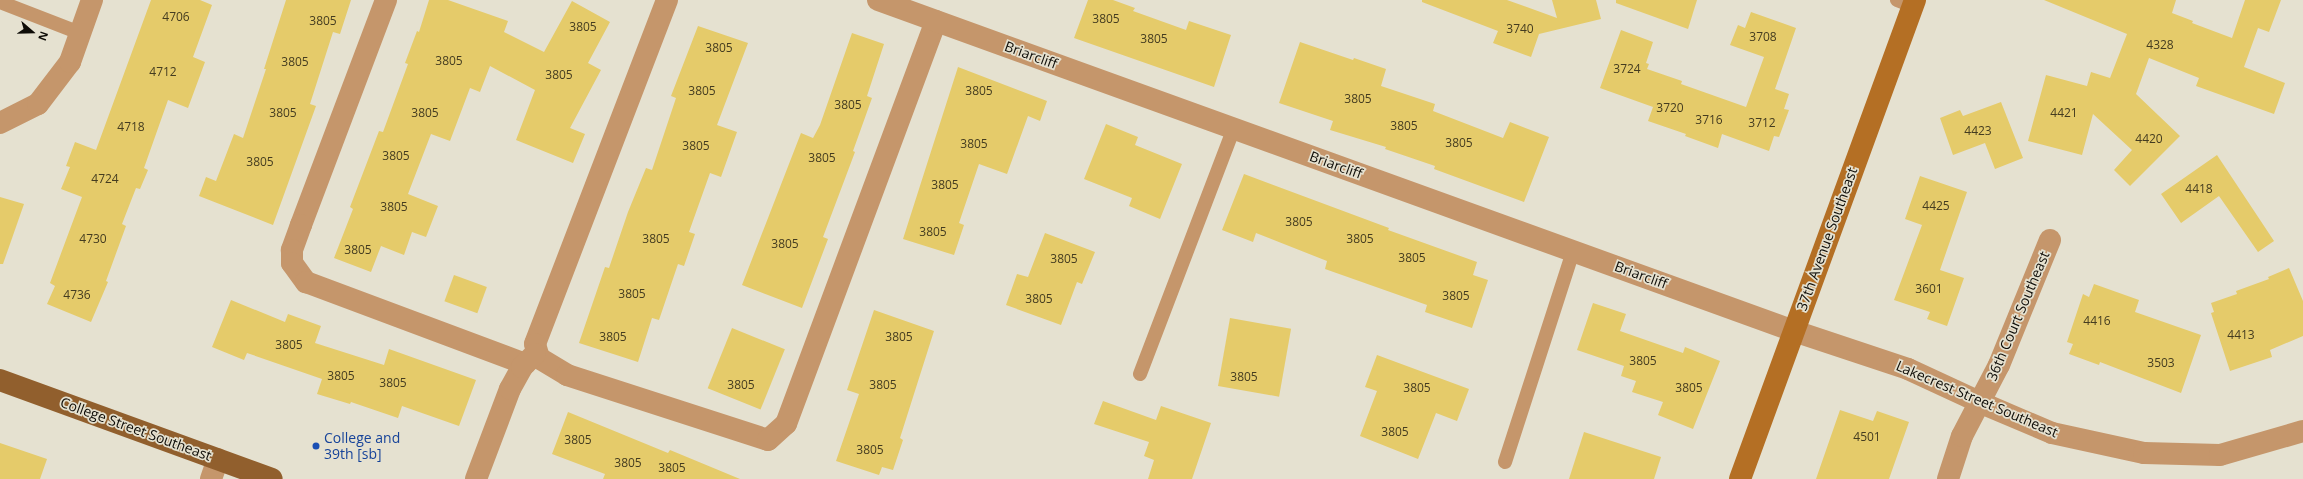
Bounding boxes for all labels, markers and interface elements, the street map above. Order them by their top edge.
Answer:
house number: 4706 [162,10,190,24]
north arrow [12,12,52,52]
house number: 3805 [1092,12,1120,26]
house number: 3805 [309,14,337,28]
house number: 3805 [569,20,597,34]
house number: 3740 [1506,22,1534,36]
text: N [35,29,52,43]
house number: 3708 [1749,30,1777,44]
house number: 3805 [1140,32,1168,46]
street label: Briarcliff [1002,38,1060,72]
house number: 4328 [2146,38,2174,52]
house number: 3805 [705,41,733,55]
house number: 3805 [435,54,463,68]
house number: 3805 [281,55,309,69]
house number: 3724 [1613,62,1641,76]
house number: 4712 [149,65,177,79]
house number: 3805 [545,68,573,82]
house number: 3805 [688,84,716,98]
house number: 3805 [965,84,993,98]
house number: 3805 [1344,92,1372,106]
house number: 3805 [834,98,862,112]
house number: 3720 [1656,101,1684,115]
house number: 3805 [269,106,297,120]
house number: 3805 [411,106,439,120]
house number: 4421 [2050,106,2078,120]
house number: 3716 [1695,113,1723,127]
house number: 3712 [1748,116,1776,130]
house number: 3805 [1390,119,1418,133]
house number: 4718 [117,120,145,134]
house number: 4423 [1964,124,1992,138]
house number: 4420 [2135,132,2163,146]
house number: 3805 [1445,136,1473,150]
house number: 3805 [960,137,988,151]
house number: 3805 [682,139,710,153]
street label: Briarcliff [1307,148,1365,182]
house number: 3805 [382,149,410,163]
house number: 3805 [808,151,836,165]
house number: 3805 [246,155,274,169]
street label: 37th Avenue Southeast [1793,165,1861,313]
house number: 4724 [91,172,119,186]
house number: 3805 [931,178,959,192]
house number: 4418 [2185,182,2213,196]
house number: 4425 [1922,199,1950,213]
house number: 3805 [380,200,408,214]
house number: 3805 [1285,215,1313,229]
house number: 3805 [919,225,947,239]
house number: 4730 [79,232,107,246]
house number: 3805 [642,232,670,246]
house number: 3805 [1346,232,1374,246]
house number: 3805 [771,237,799,251]
house number: 3805 [344,243,372,257]
street label: 36th Court Southeast [1983,249,2053,383]
house number: 3805 [1398,251,1426,265]
house number: 3805 [1050,252,1078,266]
street label: Briarcliff [1612,258,1670,292]
house number: 3601 [1915,282,1943,296]
house number: 3805 [618,287,646,301]
house number: 4736 [63,288,91,302]
house number: 3805 [1442,289,1470,303]
house number: 3805 [1025,292,1053,306]
house number: 4416 [2083,314,2111,328]
house number: 4413 [2227,328,2255,342]
house number: 3805 [599,330,627,344]
house number: 3805 [885,330,913,344]
house number: 3805 [275,338,303,352]
house number: 3805 [1629,354,1657,368]
house number: 3503 [2147,356,2175,370]
street label: Lakecrest Street Southeast [1894,357,2060,441]
house number: 3805 [327,369,355,383]
house number: 3805 [1230,370,1258,384]
house number: 3805 [379,376,407,390]
house number: 3805 [727,378,755,392]
house number: 3805 [869,378,897,392]
house number: 3805 [1403,381,1431,395]
house number: 3805 [1675,381,1703,395]
street label: College Street Southeast [58,394,214,464]
house number: 3805 [1381,425,1409,439]
place label: College and 39th [sb] [324,430,400,462]
house number: 4501 [1853,430,1881,444]
house number: 3805 [564,433,592,447]
marker: College and 39th [sb] [311,441,321,451]
house number: 3805 [856,443,884,457]
house number: 3805 [614,456,642,470]
house number: 3805 [658,461,686,475]

